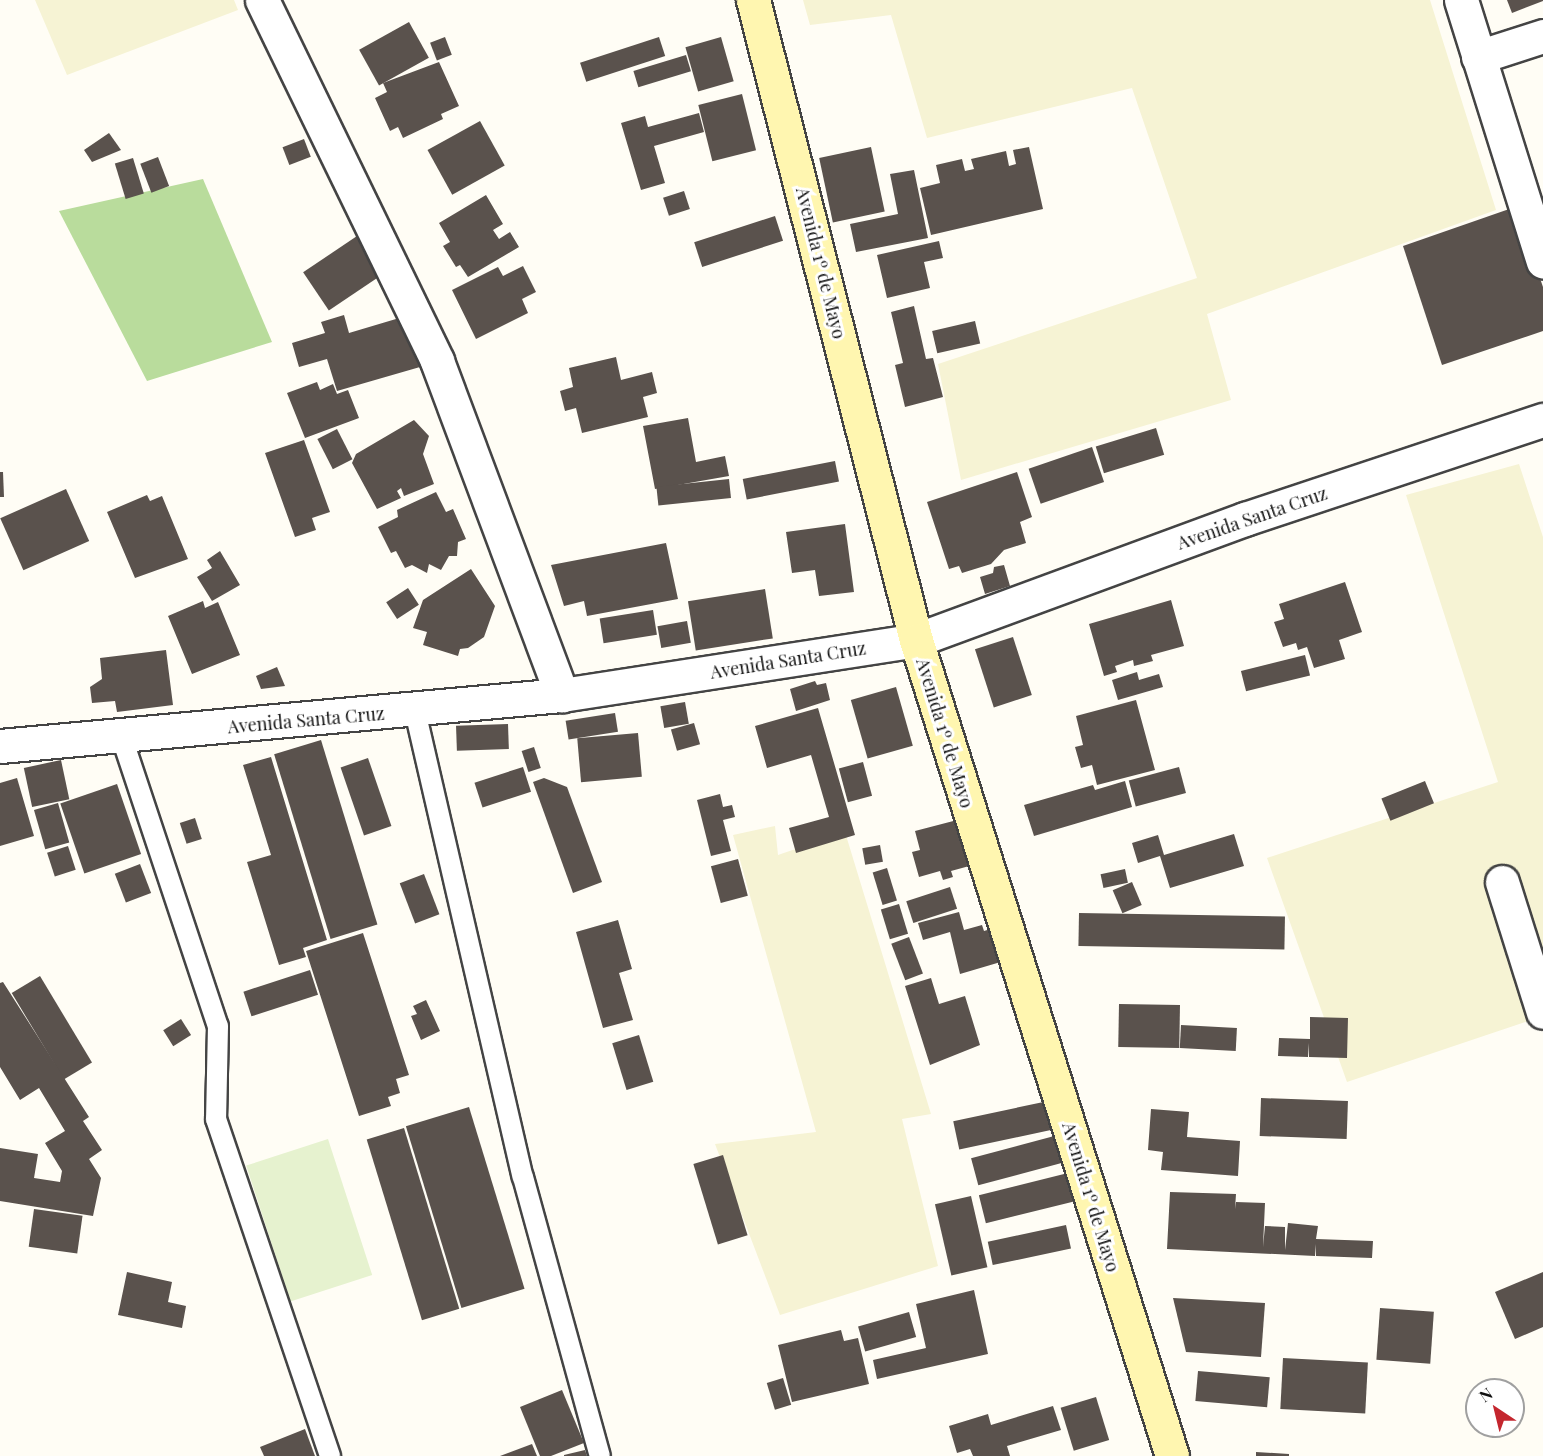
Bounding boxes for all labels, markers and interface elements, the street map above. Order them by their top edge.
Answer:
street label: Avenida 1º de Mayo [792,185,850,341]
street label: Avenida Santa Cruz [1174,482,1330,554]
street label: Avenida Santa Cruz [708,637,868,683]
street label: Avenida 1º de Mayo [912,655,978,811]
street label: Avenida Santa Cruz [227,702,385,738]
street label: Avenida 1º de Mayo [1058,1119,1124,1275]
north arrow [1465,1378,1525,1438]
text: N [1475,1383,1496,1406]

